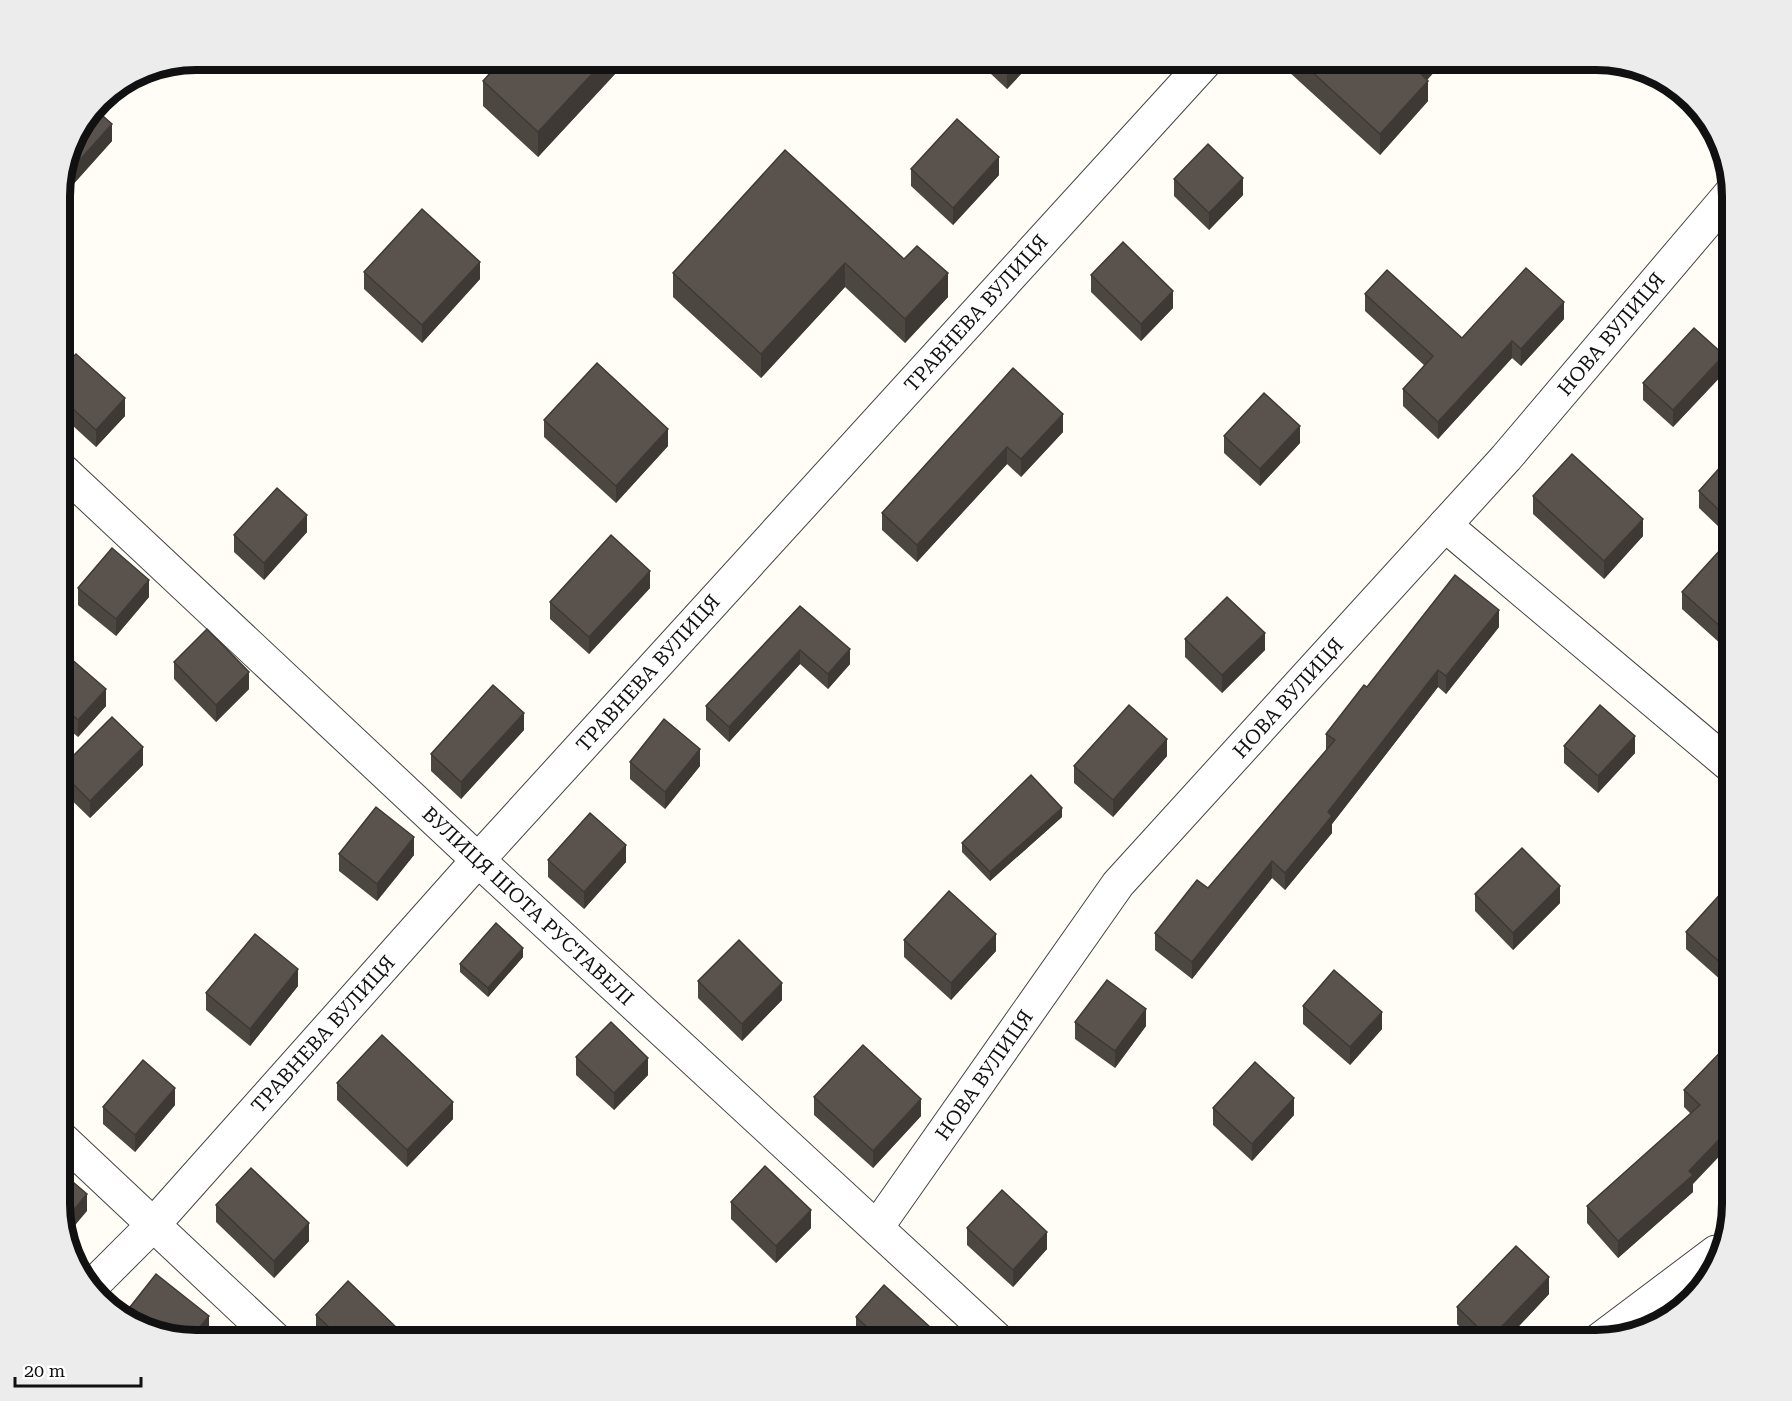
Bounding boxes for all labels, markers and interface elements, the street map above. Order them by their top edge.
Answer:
street label: ТРАВНЕВА ВУЛИЦЯ [899,230,1053,396]
street label: НОВА ВУЛИЦЯ [1553,268,1669,400]
street label: ТРАВНЕВА ВУЛИЦЯ [571,590,725,756]
street label: НОВА ВУЛИЦЯ [1228,633,1348,763]
street label: ВУЛИЦЯ ШОТА РУСТАВЕЛІ [417,802,639,1010]
street label: ТРАВНЕВА ВУЛИЦЯ [246,951,400,1117]
street label: НОВА ВУЛИЦЯ [930,1005,1038,1145]
scale bar [15,1350,141,1388]
text: 20 m [24,1360,65,1381]

